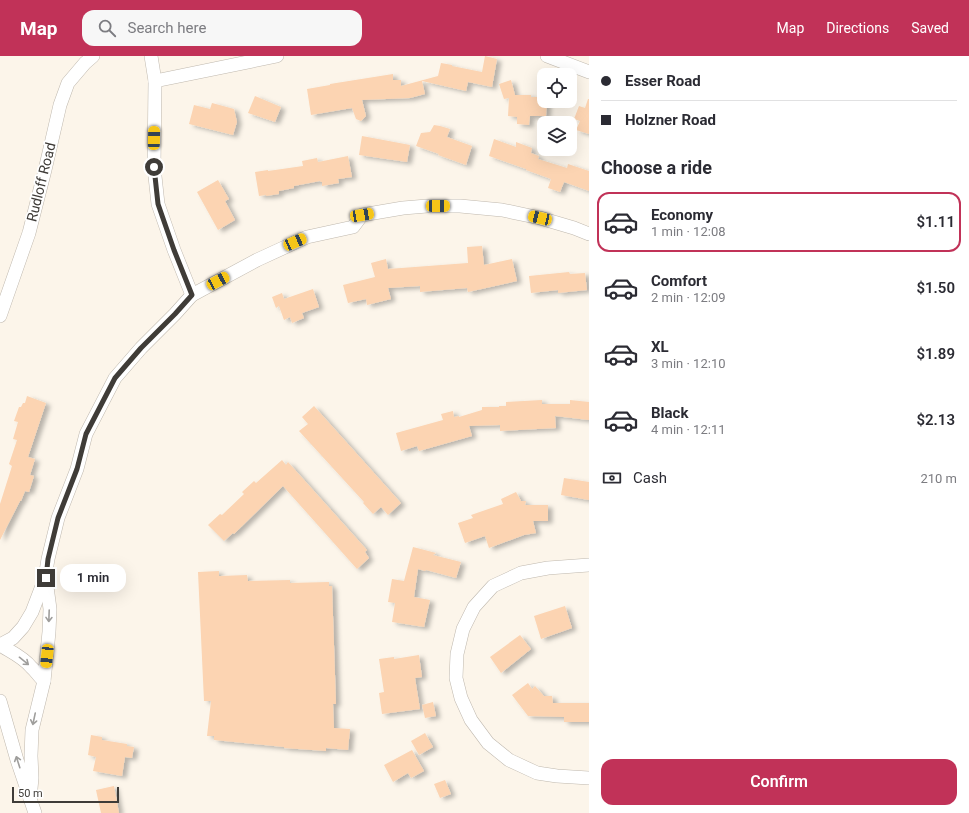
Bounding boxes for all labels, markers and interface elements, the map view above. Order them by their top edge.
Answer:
search box [82,10,362,46]
text: Map [20,17,58,40]
icon: search [96,17,118,39]
text: Search here [128,19,206,37]
text: Map [777,20,804,36]
text: Directions [826,20,889,36]
text: Saved [911,20,949,36]
map controls [537,68,577,156]
button: locate [537,68,577,108]
text: Esser Road [625,72,701,90]
text: Holzner Road [625,111,716,129]
button: layers [537,116,577,156]
car [148,126,160,150]
street label: Rudloff Road [23,141,59,223]
text: Choose a ride [601,157,712,178]
route start [145,158,163,176]
car [426,200,450,212]
icon: car [603,204,639,240]
text: Economy [651,206,713,224]
car [349,207,375,223]
car [527,209,553,227]
text: $1.11 [916,213,955,231]
text: 1 min · 12:08 [651,224,726,239]
car [282,232,308,252]
car [205,270,231,292]
icon: car [603,270,639,306]
text: Comfort [651,272,707,290]
text: $1.50 [916,279,955,297]
text: 2 min · 12:09 [651,290,726,305]
icon: car [603,336,639,372]
text: XL [651,338,669,356]
text: $1.89 [916,345,955,363]
text: 3 min · 12:10 [651,356,726,371]
icon: car [603,402,639,438]
text: Black [651,404,688,422]
text: $2.13 [916,411,955,429]
text: 4 min · 12:11 [651,422,726,437]
icon: cash [601,467,623,489]
text: Cash [633,469,667,487]
text: 210 m [920,471,957,486]
callout: 1 min [60,564,126,592]
route end [37,569,55,587]
text: 1 min [77,570,109,585]
one-way arrow [46,609,53,622]
car [40,643,54,669]
one-way arrow [19,656,30,665]
one-way arrow [30,712,38,725]
one-way arrow [14,756,21,769]
button: Confirm [601,759,957,805]
scale bar [12,785,119,804]
text: 50 m [18,787,43,800]

